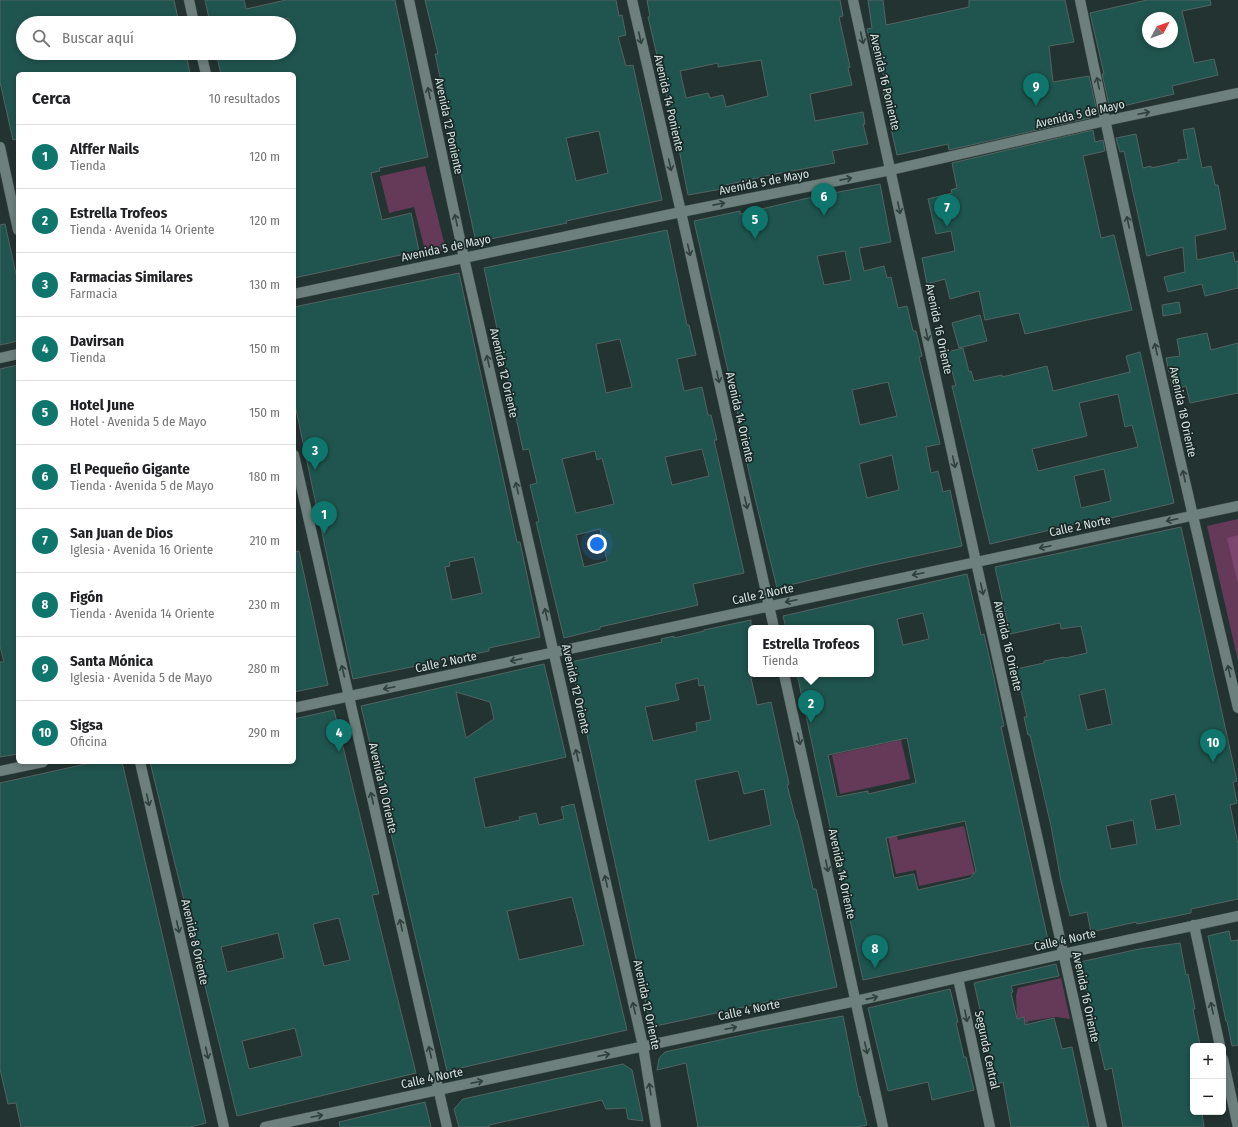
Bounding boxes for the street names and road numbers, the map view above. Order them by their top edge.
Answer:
street label: Avenida 16 Poniente [867,32,903,132]
street label: Avenida 14 Poniente [651,53,687,153]
street label: Avenida 12 Poniente [432,76,466,176]
street label: Avenida 5 de Mayo [1034,97,1126,131]
street label: Avenida 5 de Mayo [718,166,810,198]
street label: Avenida 5 de Mayo [400,232,492,264]
street label: Avenida 16 Oriente [923,282,955,376]
street label: Avenida 12 Oriente [487,327,521,419]
street label: Avenida 18 Oriente [1167,365,1199,459]
street label: Avenida 14 Oriente [723,371,757,463]
street label: Calle 2 Norte [1048,513,1112,539]
street label: Calle 2 Norte [731,581,795,607]
street label: Avenida 16 Oriente [991,600,1025,693]
street label: Avenida 12 Oriente [559,643,593,735]
street label: Calle 2 Norte [414,649,478,675]
street label: Avenida 10 Oriente [366,741,400,835]
street label: Avenida 14 Oriente [826,828,858,921]
street label: Avenida 8 Oriente [178,898,212,986]
street label: Calle 4 Norte [1033,926,1097,954]
street label: Avenida 16 Oriente [1070,950,1102,1044]
street label: Avenida 12 Oriente [631,959,663,1051]
street label: Calle 4 Norte [717,997,781,1023]
street label: Segunda Central [972,1009,1002,1091]
street label: Calle 4 Norte [400,1065,464,1091]

